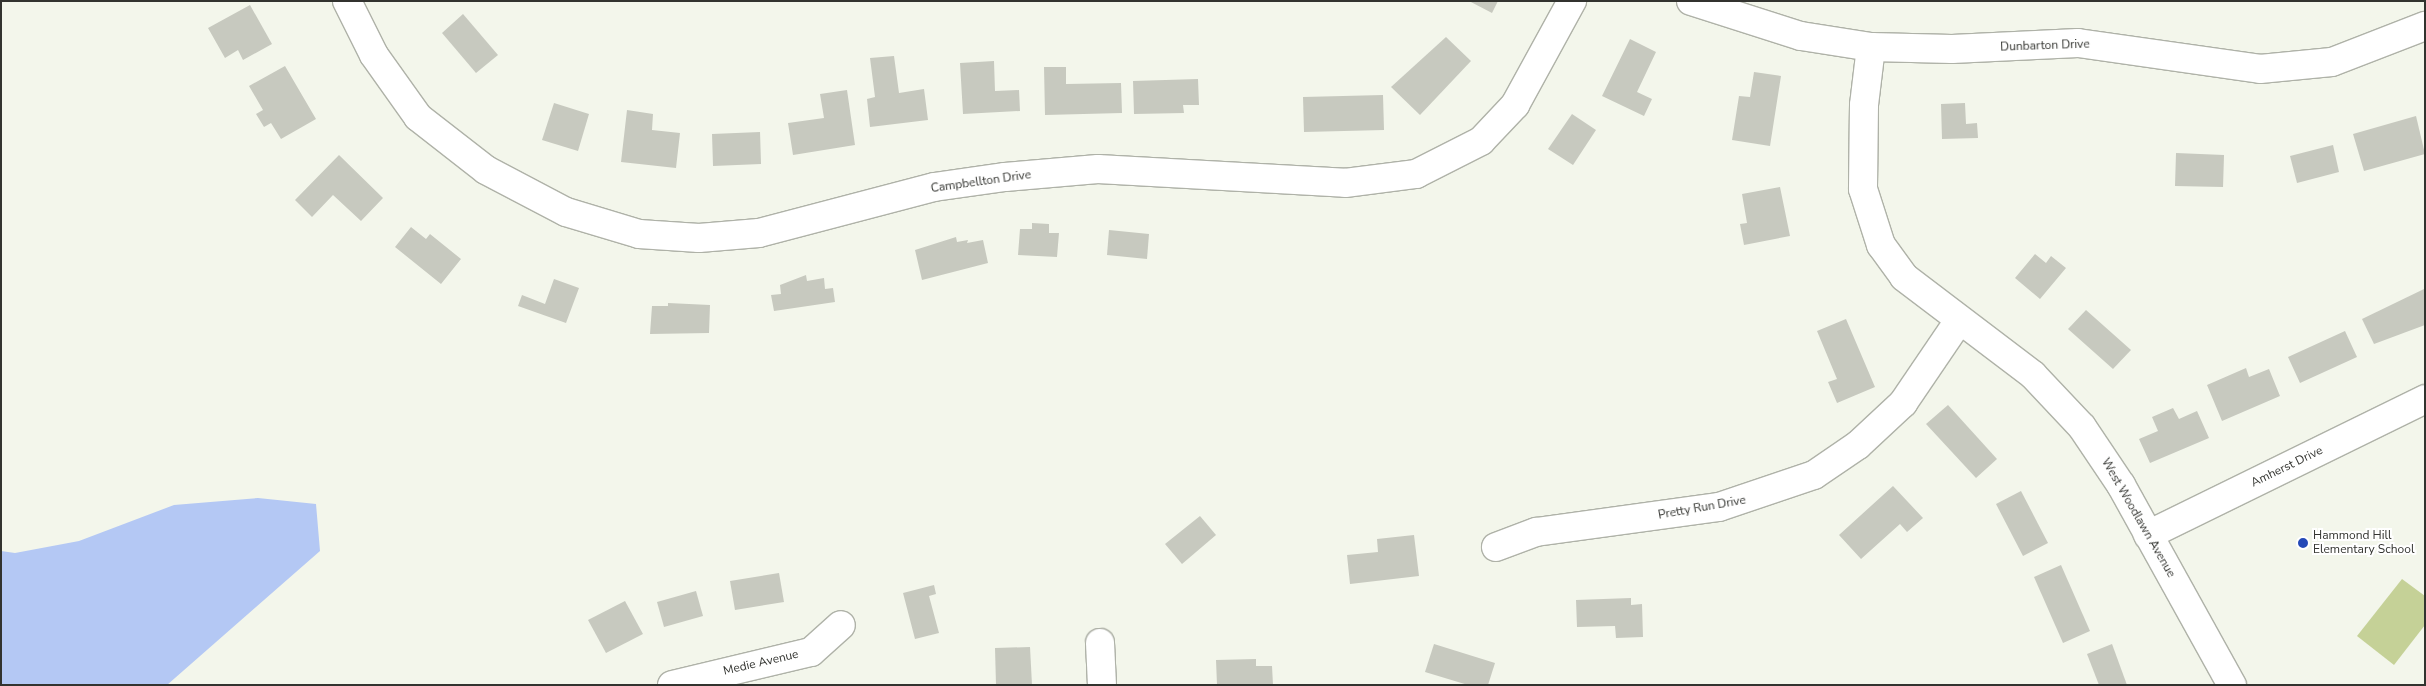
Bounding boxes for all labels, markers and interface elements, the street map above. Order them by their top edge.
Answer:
street label: Dunbarton Drive [2000,37,2090,55]
street label: Campbellton Drive [930,168,1032,196]
street label: Amherst Drive [2249,443,2325,491]
street label: West Woodlawn Avenue [2098,456,2178,580]
street label: Pretty Run Drive [1657,493,1747,523]
place label: Hammond Hill Elementary School [2313,529,2414,557]
marker: Hammond Hill Elementary School [2297,537,2309,549]
street label: Medie Avenue [722,647,800,679]

